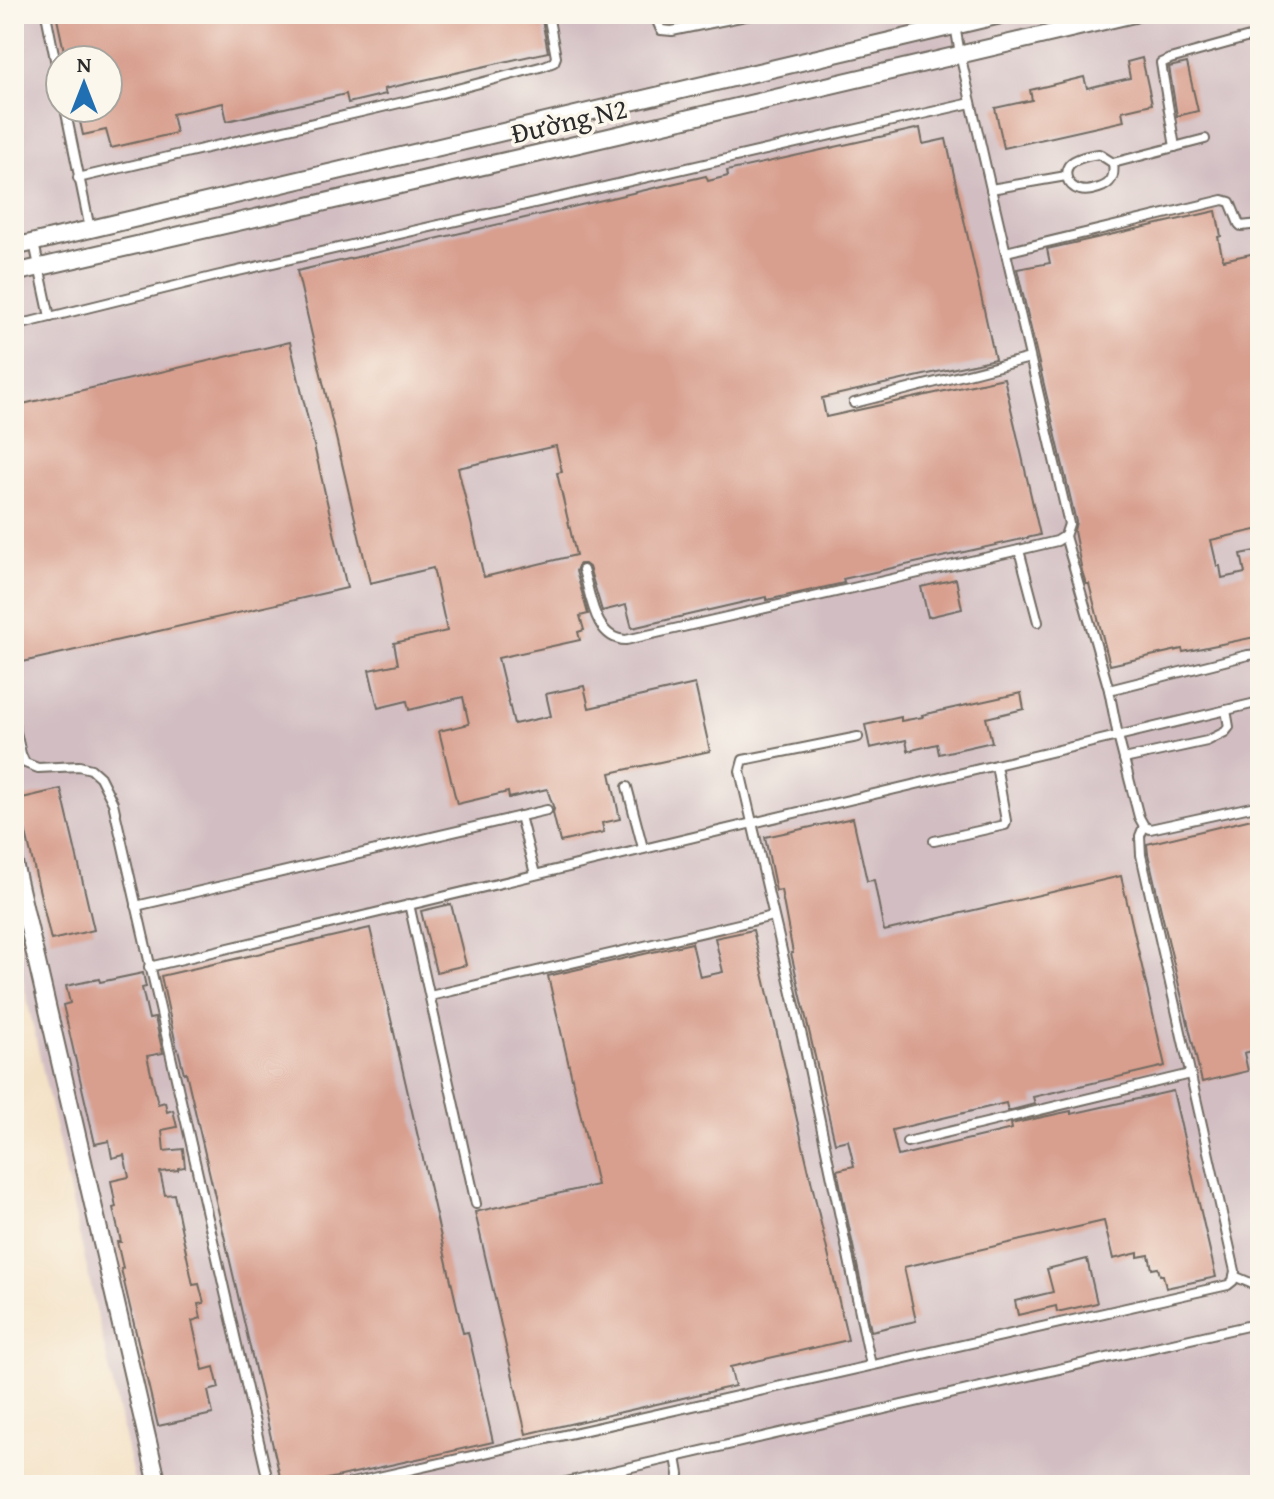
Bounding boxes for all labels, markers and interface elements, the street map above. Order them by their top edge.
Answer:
north arrow [44,44,124,124]
text: N [77,48,92,80]
street label: Đường N2 [507,87,631,153]

